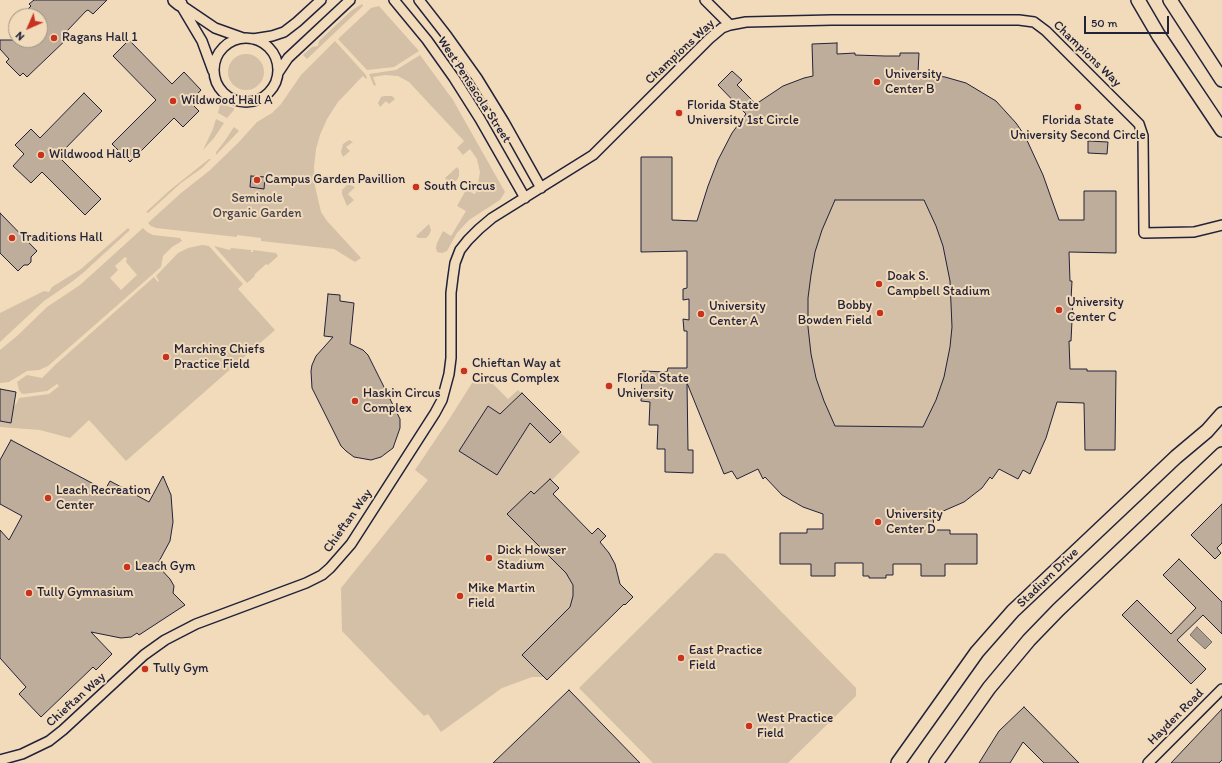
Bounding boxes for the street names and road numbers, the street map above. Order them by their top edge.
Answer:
street label: Champions Way [642,16,718,88]
street label: Champions Way [1050,18,1124,90]
street label: West Pensacola Street [434,34,514,146]
street label: Chieftan Way [320,486,376,556]
street label: Stadium Drive [1014,545,1082,611]
street label: Chieftan Way [43,669,109,731]
street label: Hayden Road [1145,686,1207,748]

